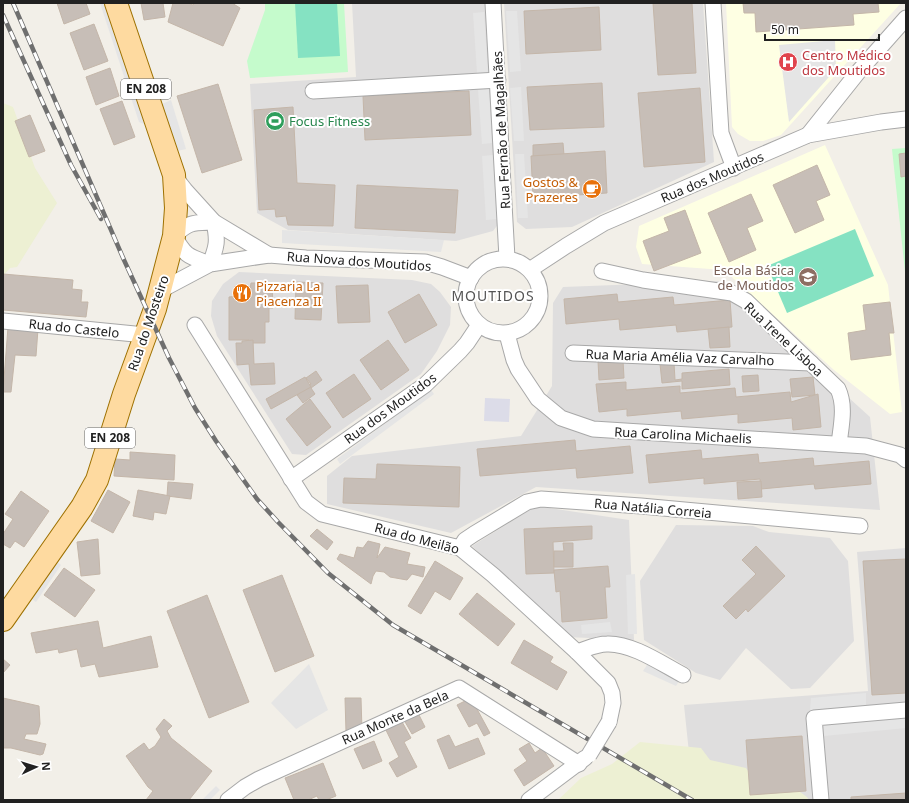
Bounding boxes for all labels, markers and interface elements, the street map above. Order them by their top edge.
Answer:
scale bar [765,16,879,42]
text: 50 m [771,21,799,38]
place label: Centro Médico dos Moutidos [802,46,891,79]
street label: Rua Fernão de Magalhães [488,51,514,209]
hospital icon: Centro Médico dos Moutidos [777,51,799,73]
road number: EN 208 [121,79,171,99]
sports icon: Focus Fitness [264,110,286,132]
place label: Focus Fitness [289,112,370,130]
street label: Rua dos Moutidos [658,147,766,207]
place label: Gostos & Prazeres [523,173,578,206]
cafe icon: Gostos & Prazeres [581,178,603,200]
street label: Rua Nova dos Moutidos [286,247,432,275]
place label: Escola Básica de Moutidos [714,261,794,294]
school or university icon: Escola Básica de Moutidos [797,266,819,288]
street label: Rua do Mosteiro [123,273,173,373]
place label: Pizzaria La Piacenza II [256,277,322,310]
restaurant icon: Pizzaria La Piacenza II [231,282,253,304]
district label: MOUTIDOS [451,286,535,305]
street label: Rua Irene Lisboa [741,298,827,380]
street label: Rua do Castelo [28,314,120,342]
street label: Rua Maria Amélia Vaz Carvalho [585,345,775,369]
street label: Rua dos Moutidos [340,368,440,448]
street label: Rua Carolina Michaelis [614,422,752,448]
road number: EN 208 [85,428,135,448]
street label: Rua Natália Correia [594,494,712,522]
street label: Rua do Meilão [373,518,461,558]
street label: Rua Monte da Bela [339,685,451,749]
north arrow [16,747,56,787]
text: N [39,761,54,771]

